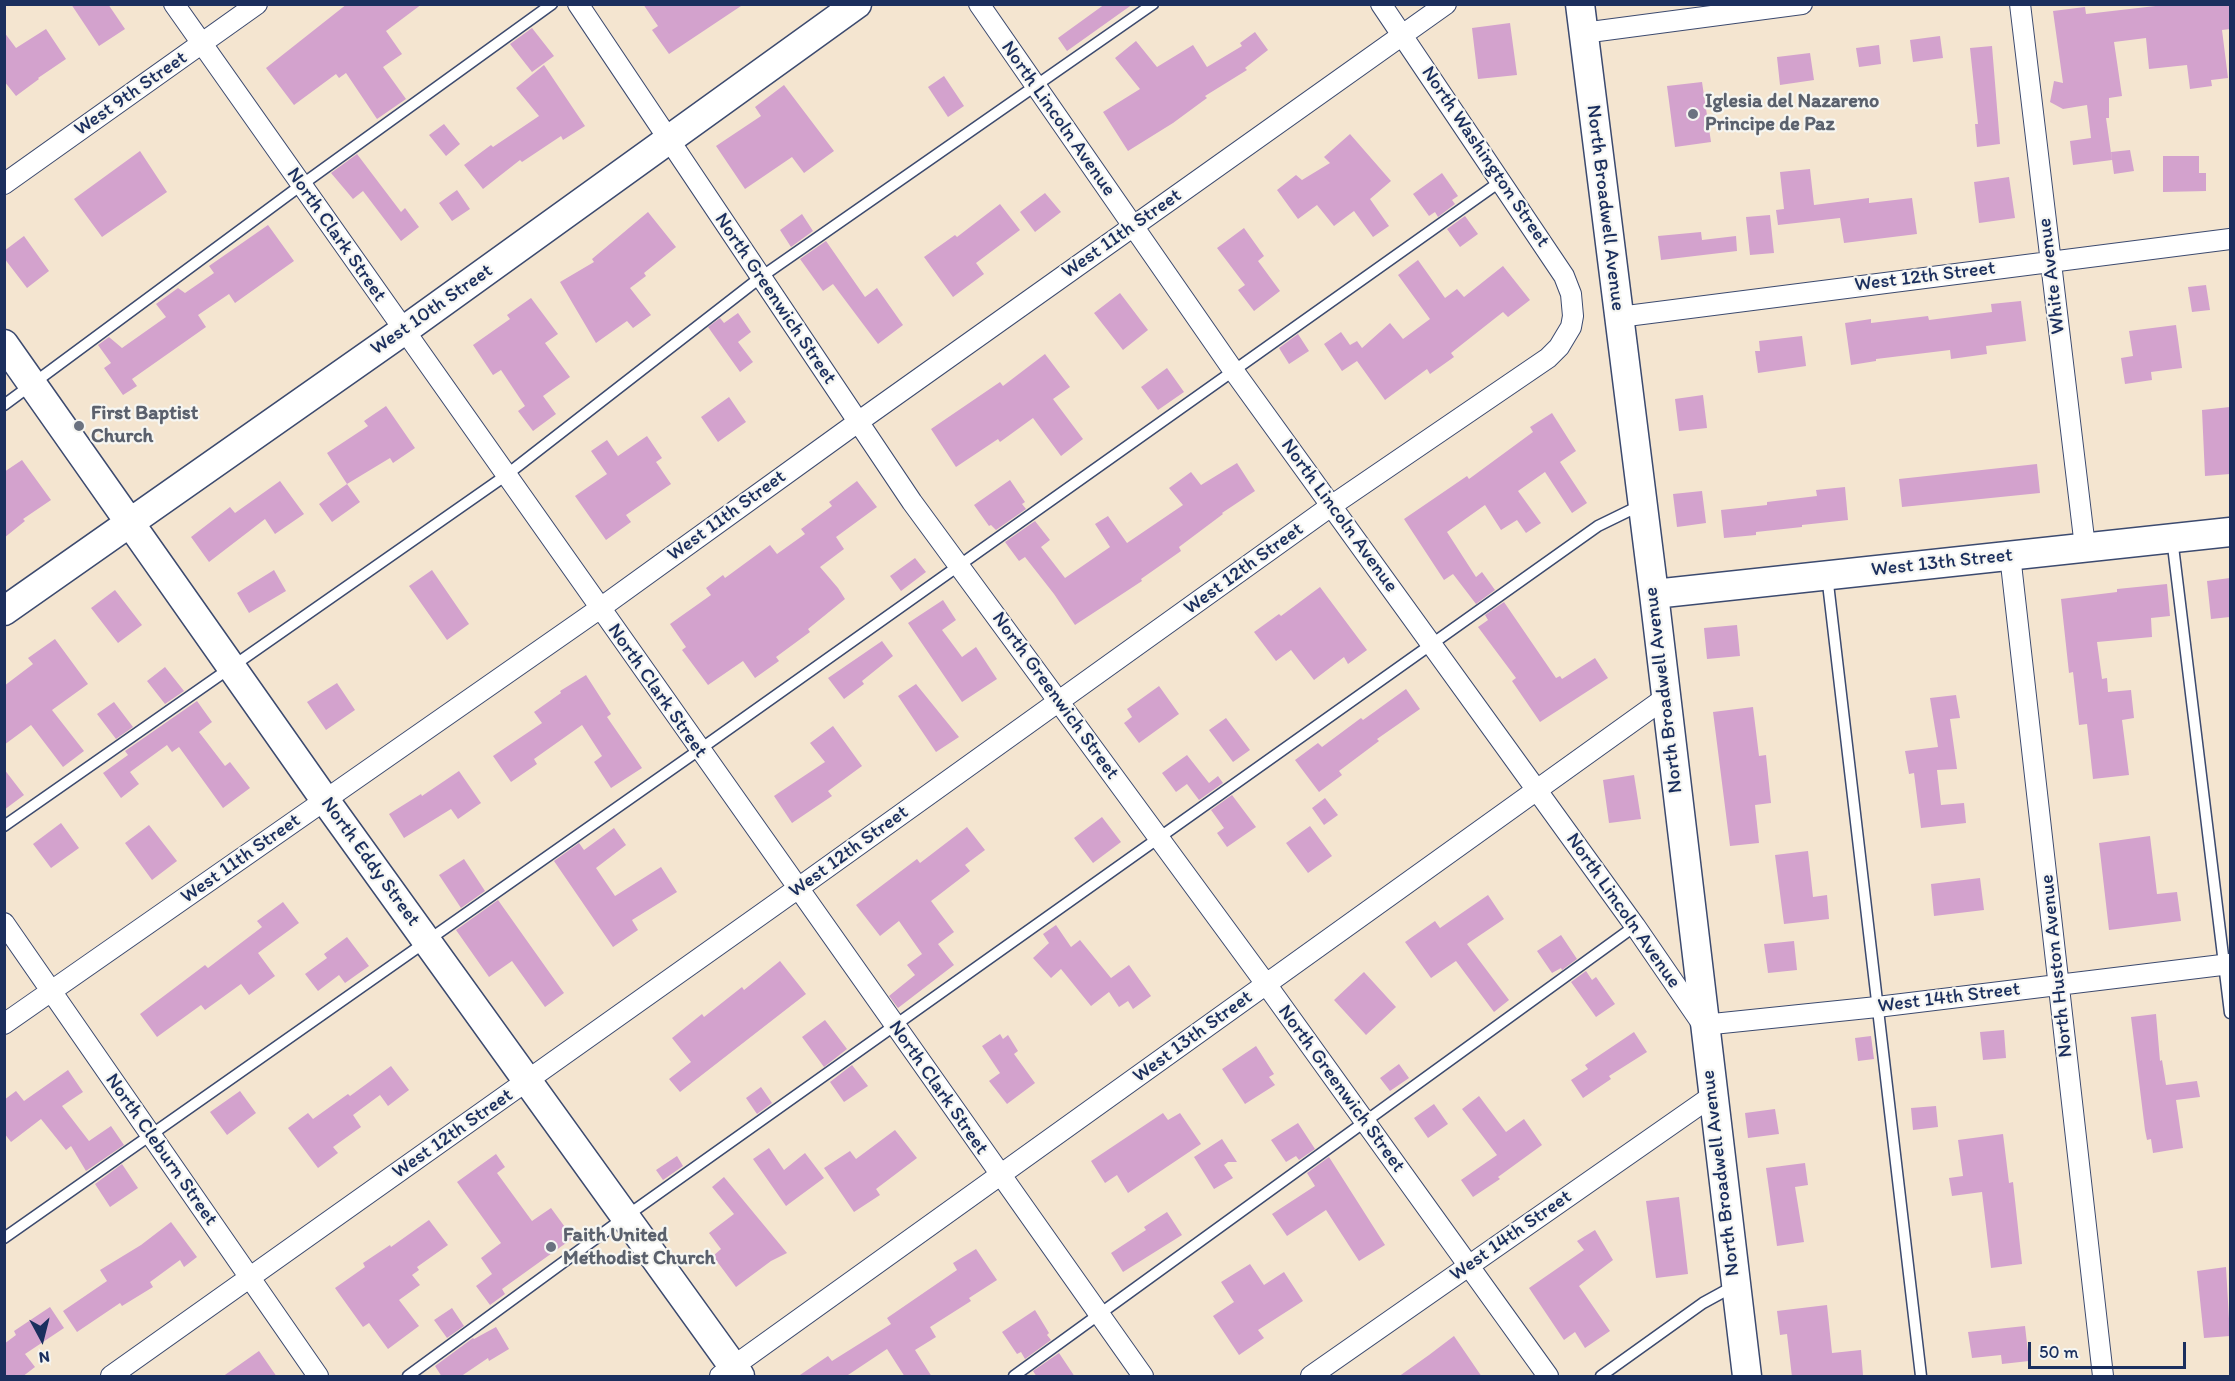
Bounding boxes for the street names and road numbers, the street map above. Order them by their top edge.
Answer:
street label: North Lincoln Avenue [995,37,1121,201]
street label: West 9th Street [70,46,192,142]
street label: North Washington Street [1415,62,1555,252]
street label: North Broadwell Avenue [1580,104,1630,312]
street label: North Clark Street [281,163,391,307]
street label: West 11th Street [1058,184,1186,284]
street label: North Greenwich Street [709,209,841,389]
street label: White Avenue [2033,216,2071,336]
street label: West 12th Street [1853,256,1997,298]
street label: West 10th Street [366,259,498,361]
street label: North Lincoln Avenue [1275,434,1403,598]
street label: West 11th Street [663,465,791,567]
street label: West 12th Street [1180,518,1308,620]
street label: West 13th Street [1870,544,2014,582]
street label: North Broadwell Avenue [1639,586,1689,794]
street label: North Greenwich Street [986,607,1124,785]
street label: North Clark Street [602,619,712,763]
street label: North Eddy Street [315,793,425,931]
street label: West 12th Street [785,801,913,903]
street label: West 11th Street [177,809,305,909]
street label: North Lincoln Avenue [1560,829,1686,993]
street label: North Huston Avenue [2035,873,2079,1059]
street label: West 14th Street [1876,977,2022,1019]
street label: West 13th Street [1128,986,1258,1088]
street label: North Greenwich Street [1272,1000,1410,1178]
street label: North Clark Street [883,1016,993,1160]
street label: North Cleburn Street [99,1069,223,1231]
street label: North Broadwell Avenue [1696,1069,1746,1277]
street label: West 12th Street [388,1084,518,1184]
street label: West 14th Street [1445,1185,1577,1287]

